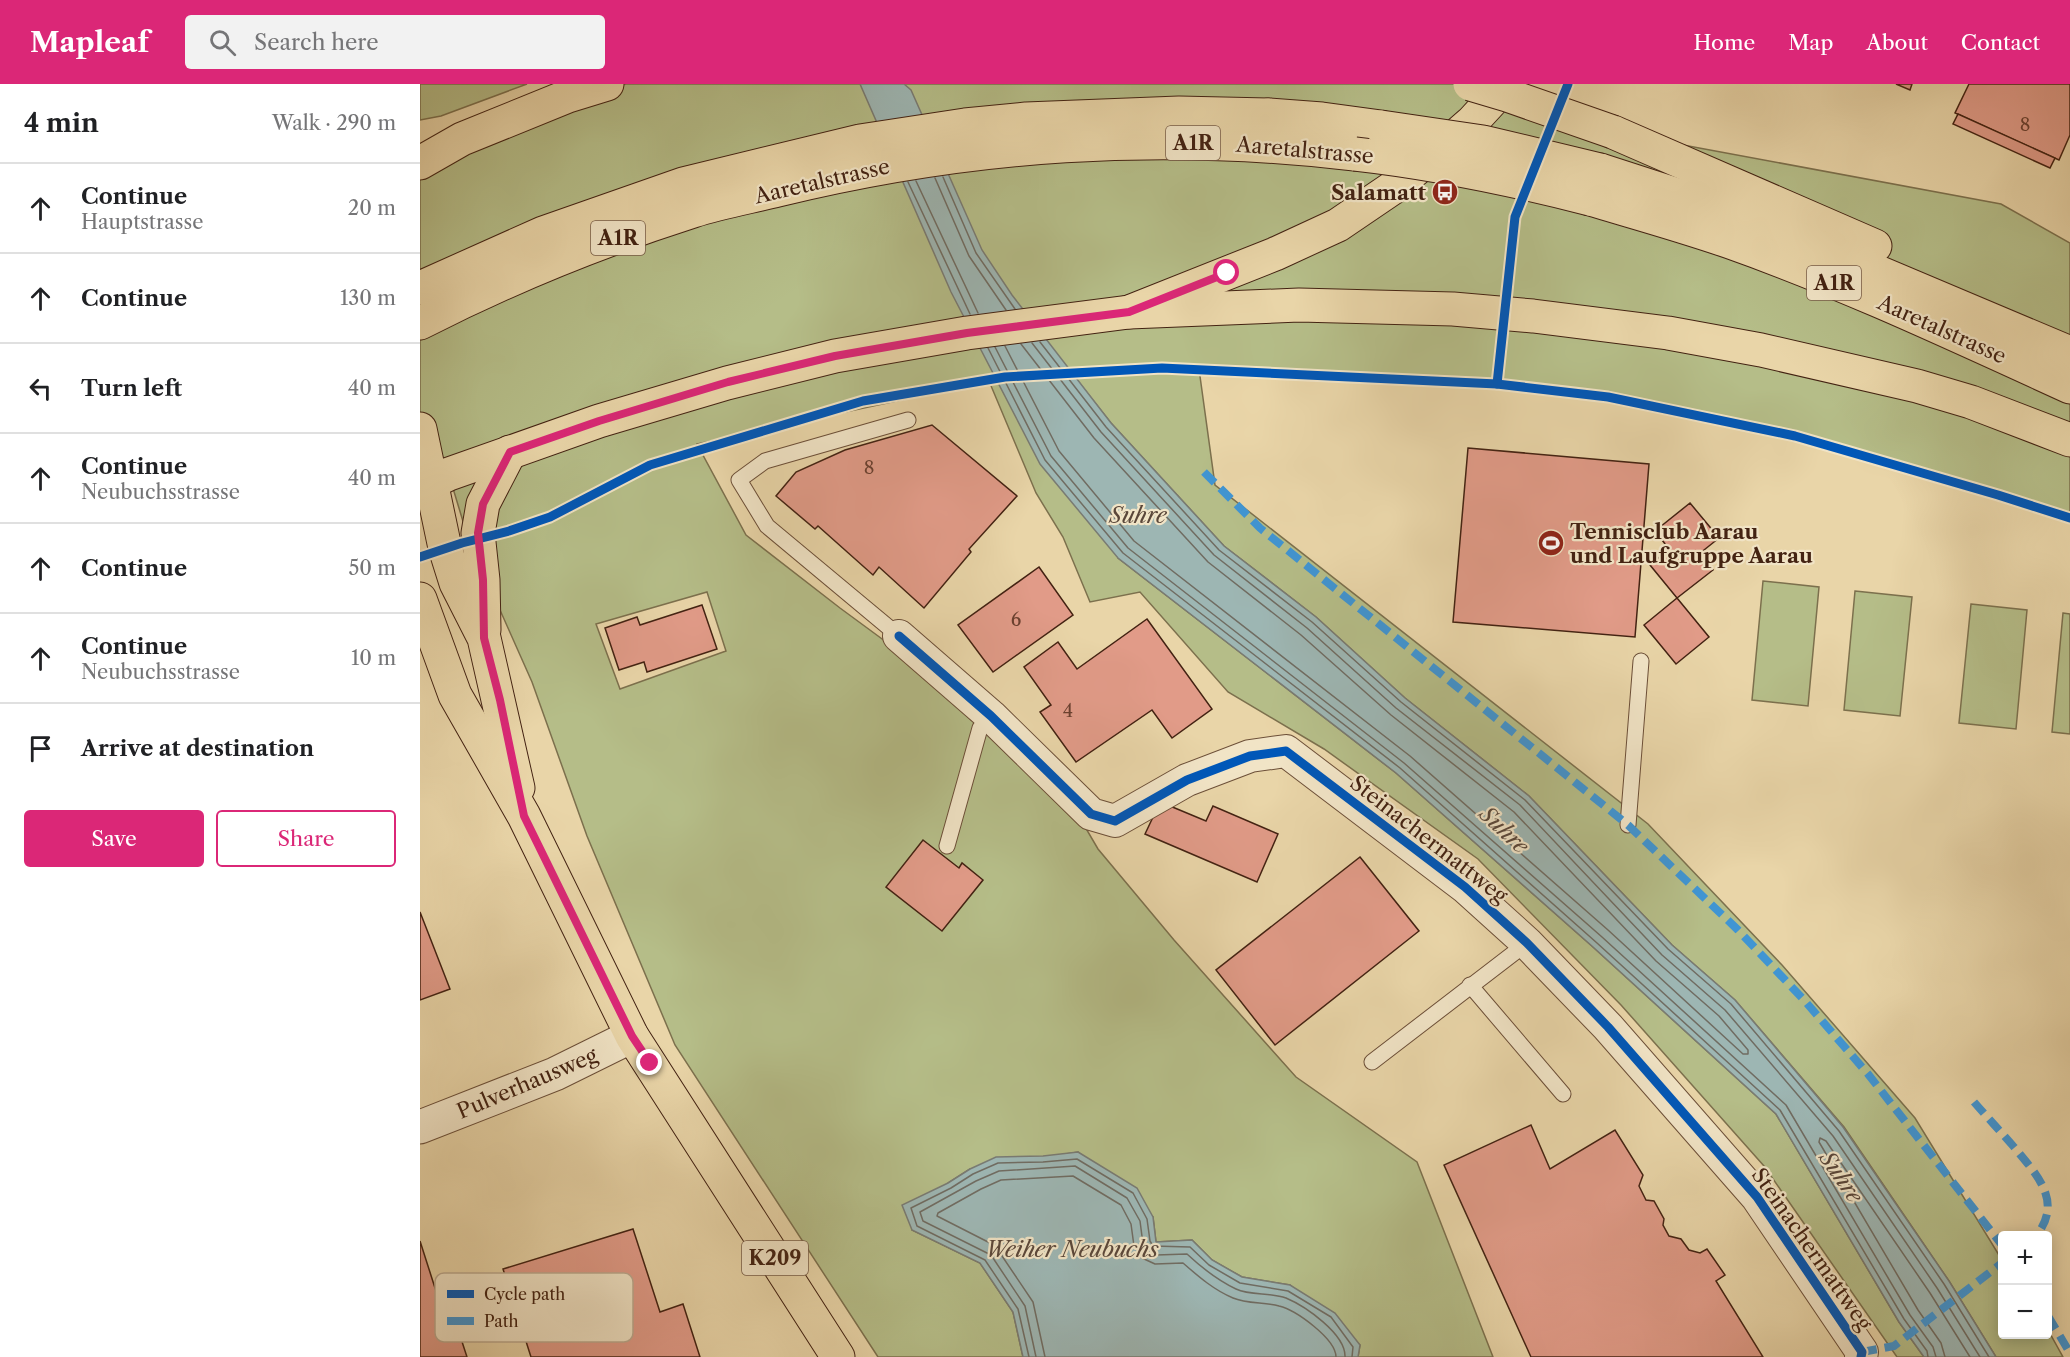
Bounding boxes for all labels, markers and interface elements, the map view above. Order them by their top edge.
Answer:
search box [185,15,605,69]
text: Mapleaf [30,25,149,59]
icon: search [206,26,239,59]
text: Search here [254,29,379,56]
text: Home [1694,30,1755,55]
text: Map [1788,30,1833,55]
text: About [1866,30,1928,55]
text: Contact [1961,30,2040,55]
text: 4 min [24,107,99,139]
text: Walk · 290 m [272,111,396,135]
house number: 8 [2020,114,2030,136]
road number: A1R [1166,126,1220,160]
street label: Aaretalstrasse [1234,131,1375,168]
street label: Aaretalstrasse [751,153,892,209]
bus stop icon: Salamatt [1430,177,1460,207]
place label: Salamatt [1331,180,1427,205]
text: Continue [81,183,187,210]
icon: ahead [24,192,57,225]
text: 20 m [348,196,396,220]
text: Hauptstrasse [81,210,203,234]
road number: A1R [591,221,645,255]
route start [1213,259,1239,285]
road number: A1R [1807,266,1861,300]
icon: ahead [24,282,57,315]
text: Continue [81,285,187,312]
text: 130 m [340,286,396,310]
street label: Aaretalstrasse [1873,289,2010,368]
icon: left [24,372,57,405]
text: Turn left [81,375,182,402]
text: 40 m [348,376,396,400]
text: Continue [81,453,187,480]
house number: 8 [864,457,874,479]
icon: ahead [24,462,57,495]
text: 40 m [348,466,396,490]
text: Neubuchsstrasse [81,480,240,504]
water label: Suhre [1108,502,1168,529]
place label: Tennisclub Aarau und Laufgruppe Aarau [1570,519,1813,568]
sports icon: Tennisclub Aarau und Laufgruppe Aarau [1536,528,1566,558]
icon: ahead [24,552,57,585]
text: Continue [81,555,187,582]
text: 50 m [349,556,396,580]
house number: 6 [1011,609,1021,631]
text: Continue [81,633,187,660]
icon: ahead [24,642,57,675]
text: 10 m [351,646,396,670]
text: Neubuchsstrasse [81,660,240,684]
house number: 4 [1063,700,1073,722]
icon: arrive [24,732,57,765]
text: Arrive at destination [81,735,314,762]
street label: Steinachermattweg [1346,770,1513,909]
water label: Suhre [1472,799,1535,860]
button: Save [24,810,204,867]
button: Share [216,810,396,867]
street label: Pulverhausweg [453,1042,602,1124]
route end [636,1049,662,1075]
water label: Suhre [1812,1144,1869,1209]
street label: Steinachermattweg [1747,1163,1878,1336]
map controls [1998,1231,2052,1339]
button: + [1998,1231,2052,1285]
water label: Weiher Neubuchs [985,1236,1159,1263]
road number: K209 [742,1241,808,1275]
legend [435,1273,633,1342]
text: Cycle path [484,1284,565,1304]
button: − [1998,1285,2052,1339]
text: Path [484,1311,518,1331]

